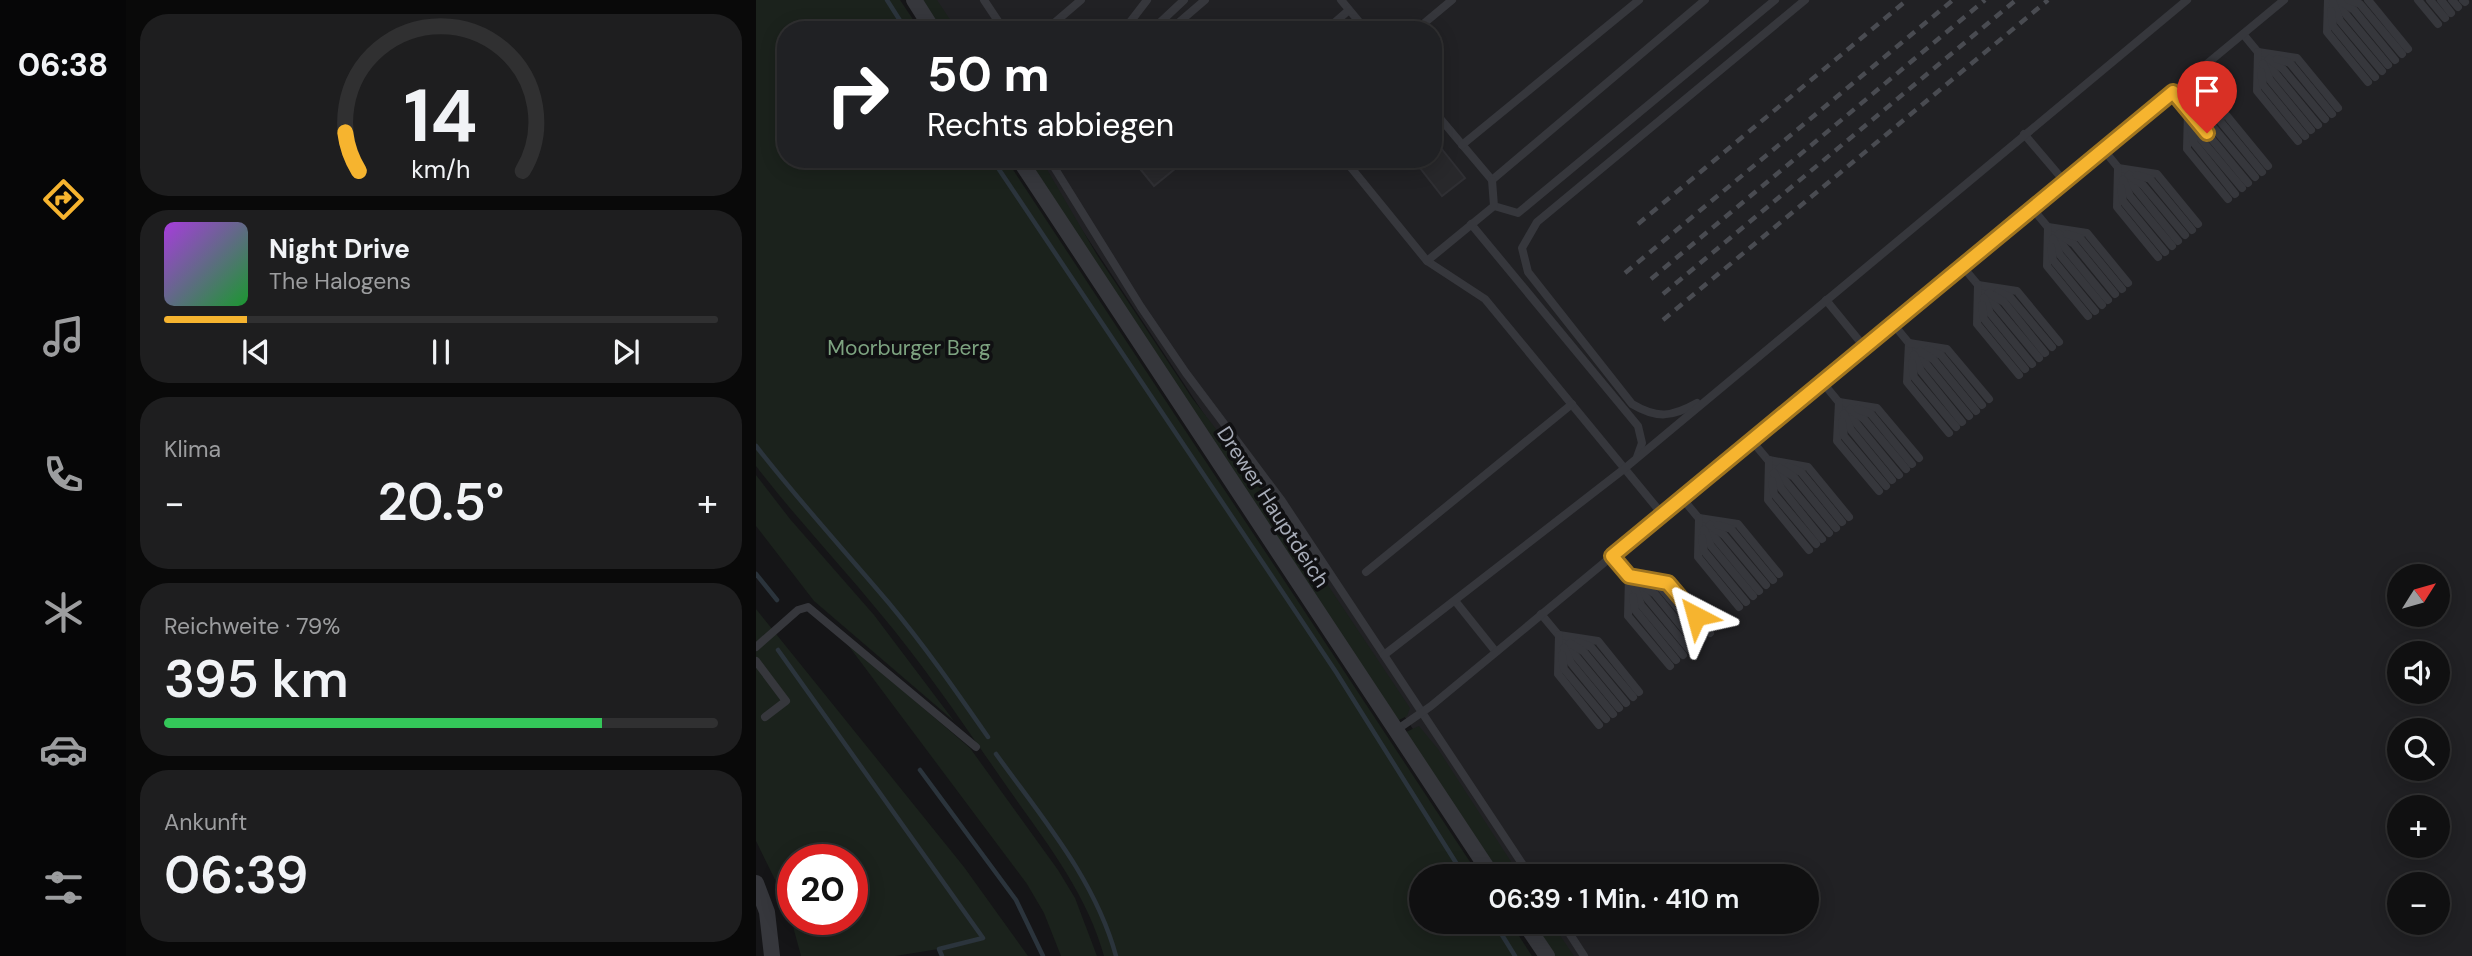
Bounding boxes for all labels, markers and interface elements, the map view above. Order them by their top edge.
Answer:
text: 50 m [927,42,1050,106]
text: 06:38 [18,44,108,86]
icon: right [812,49,903,140]
pin [2177,61,2237,133]
text: 14 [404,69,478,164]
icon: arrive [2188,72,2226,110]
text: Rechts abbiegen [927,104,1174,146]
text: km/h [411,153,471,186]
icon: directions [39,175,88,224]
text: Night Drive [269,232,410,266]
text: The Halogens [269,266,411,296]
icon: music [39,312,88,361]
icon: previous [237,333,275,371]
icon: pause [422,333,460,371]
icon: next [607,333,645,371]
park label: Moorburger Berg [827,334,991,362]
street label: Drewer Hauptdeich [1210,421,1336,593]
text: Klima [164,434,221,464]
icon: phone [39,450,88,499]
text: 20.5° [378,468,504,536]
text: − [164,478,185,528]
text: + [697,478,718,528]
north arrow [2387,564,2450,626]
map controls [2387,564,2450,935]
position arrow [1659,579,1733,653]
icon: climate [39,588,88,637]
text: Reichweite · 79% [164,611,340,641]
button: sound [2387,641,2450,704]
text: 395 km [164,645,349,713]
button: search [2387,718,2450,781]
icon: car [39,725,88,774]
button: + [2387,795,2450,858]
text: Ankunft [164,807,247,837]
text: 06:39 [164,841,308,909]
speed limit sign: 20 [777,844,868,935]
icon: filters [39,863,88,912]
button: − [2387,872,2450,935]
text: 06:39 · 1 Min. · 410 m [1489,882,1739,916]

